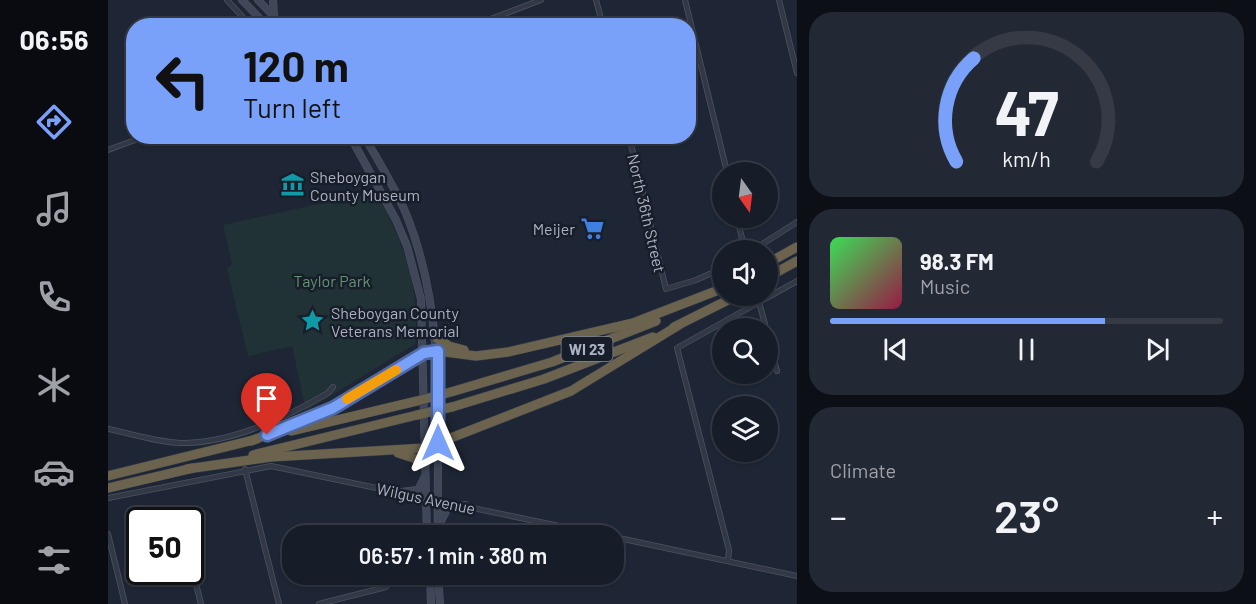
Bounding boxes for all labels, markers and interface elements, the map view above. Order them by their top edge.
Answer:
text: 06:56 [20,23,88,55]
text: 120 m [243,40,349,90]
icon: left [144,42,222,120]
text: 47 [994,74,1059,148]
text: Turn left [243,91,341,123]
icon: directions [33,101,75,143]
text: km/h [1002,146,1051,171]
street label: North 36th Street [624,152,670,274]
north arrow [712,162,778,228]
map controls [712,162,778,462]
place label: Sheboygan County Museum [310,167,420,204]
museum icon: Sheboygan County Museum [279,172,305,198]
icon: music [33,188,75,230]
supermarket icon: Meijer [580,215,606,241]
place label: Meijer [533,219,575,238]
button: sound [712,240,778,306]
text: 98.3 FM [920,248,994,274]
park label: Taylor Park [293,271,371,290]
text: Music [920,274,970,298]
icon: phone [33,276,75,318]
place label: Sheboygan County Veterans Memorial [331,303,459,340]
place icon: Sheboygan County Veterans Memorial [300,308,326,334]
button: search [712,318,778,384]
icon: previous [879,333,912,366]
icon: pause [1010,333,1043,366]
icon: next [1141,333,1174,366]
road number: WI 23 [562,337,612,361]
icon: climate [33,364,75,406]
pin [241,373,292,435]
icon: arrive [250,382,283,415]
button: layers [712,396,778,462]
position arrow [406,411,470,475]
icon: car [33,451,75,493]
text: Climate [830,458,896,482]
street label: Wilgus Avenue [375,478,477,518]
text: 23° [994,488,1059,542]
text: − [830,496,847,536]
text: + [1207,496,1223,536]
speed limit sign: 50 [126,507,204,585]
icon: filters [33,539,75,581]
text: 06:57 · 1 min · 380 m [359,542,547,568]

